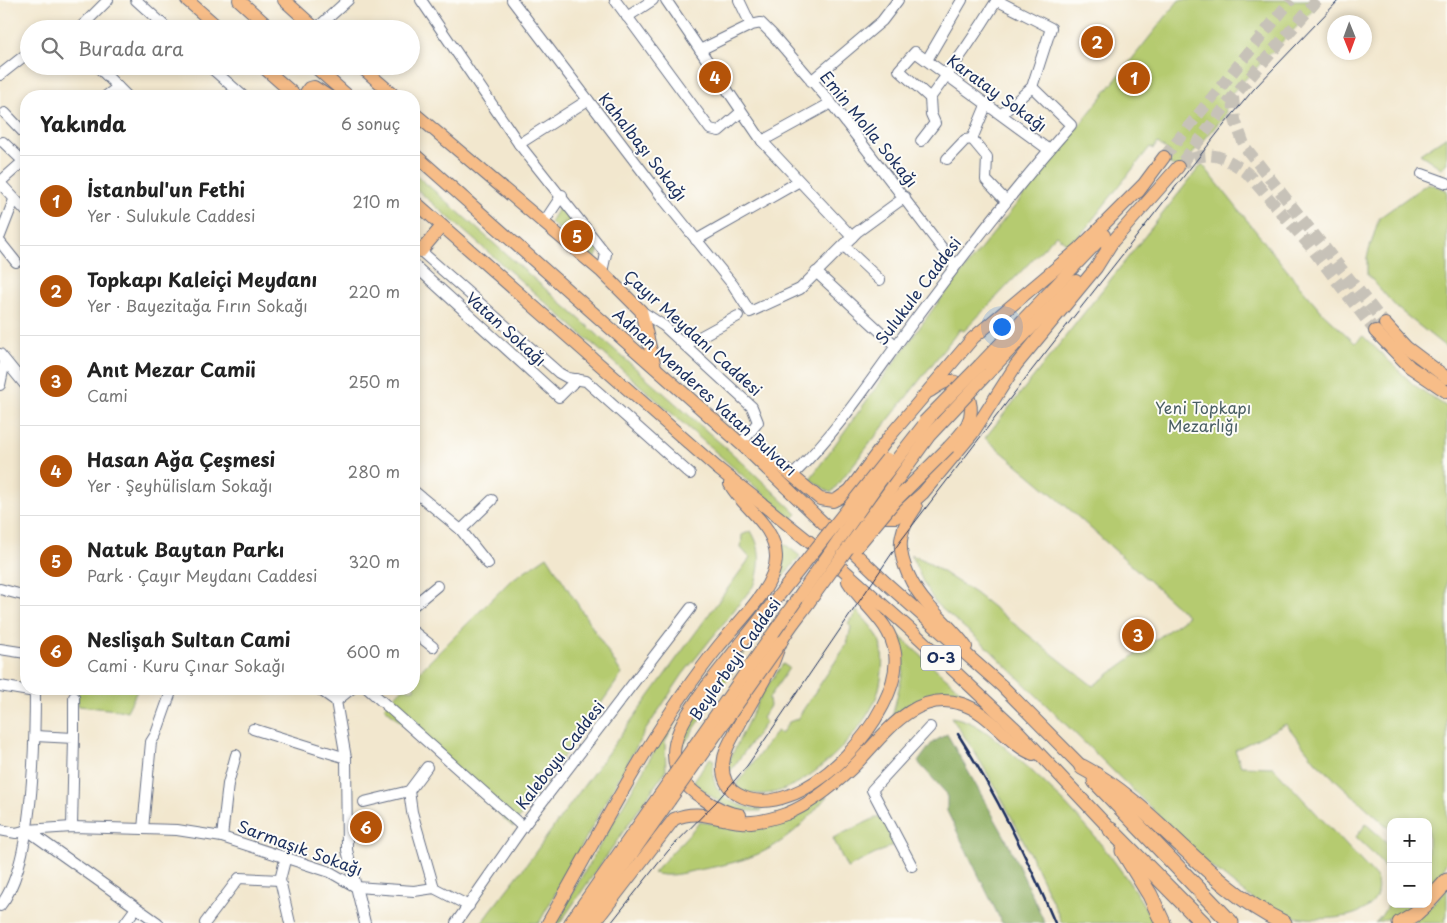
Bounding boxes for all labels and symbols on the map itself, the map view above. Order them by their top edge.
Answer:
north arrow [1327,15,1372,60]
pin: 2 [1081,23,1113,61]
street label: Karatay Sokağı [943,48,1053,137]
pin: 4 [699,58,731,96]
pin: 1 [1118,59,1150,97]
street label: Emin Molla Sokağı [815,65,924,192]
street label: Kahalbaşı Sokağı [594,87,694,206]
pin: 5 [561,217,593,255]
street label: Sulukule Caddesi [869,231,966,349]
street label: Çayır Meydanı Caddesi [619,264,768,401]
street label: Vatan Sokağı [461,286,552,371]
street label: Adnan Menderes Vatan Bulvarı [608,302,803,481]
your location [989,314,1015,340]
park label: Yeni Topkapı Mezarlığı [1155,395,1251,437]
street label: Beylerbeyi Caddesi [683,592,786,725]
pin: 3 [1122,616,1154,654]
road number: O-3 [921,646,961,670]
street label: Kaleboyu Caddesi [509,695,610,814]
pin: 6 [350,808,382,846]
street label: Sarmaşık Sokağı [234,813,367,881]

